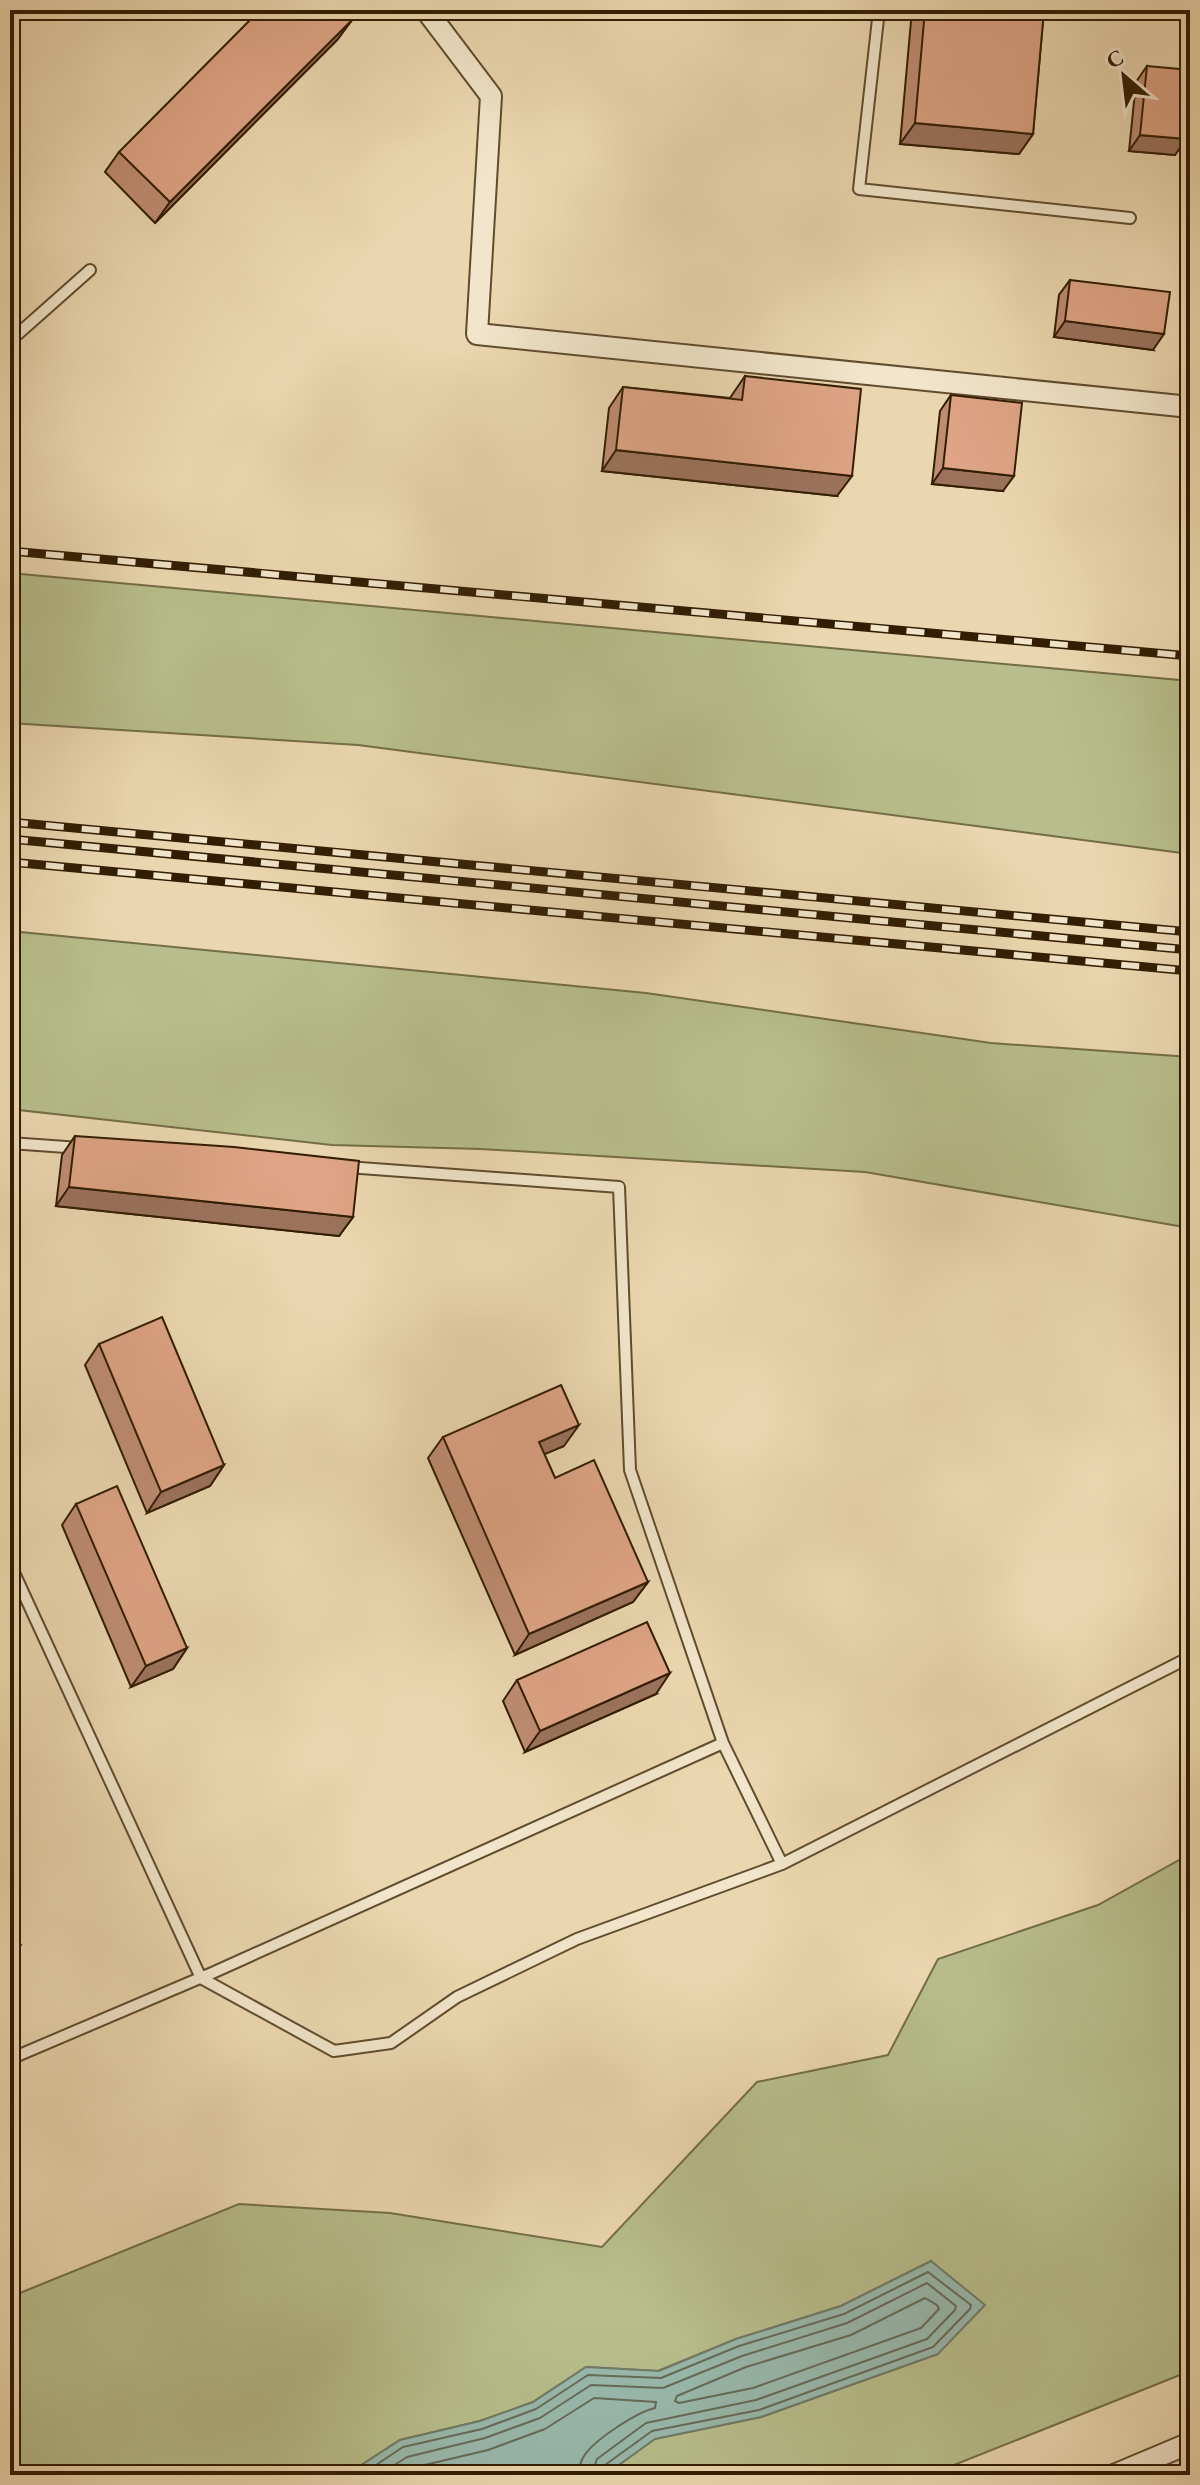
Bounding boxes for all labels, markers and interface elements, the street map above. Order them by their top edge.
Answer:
north arrow [1084,36,1164,116]
text: С [1101,42,1129,75]

